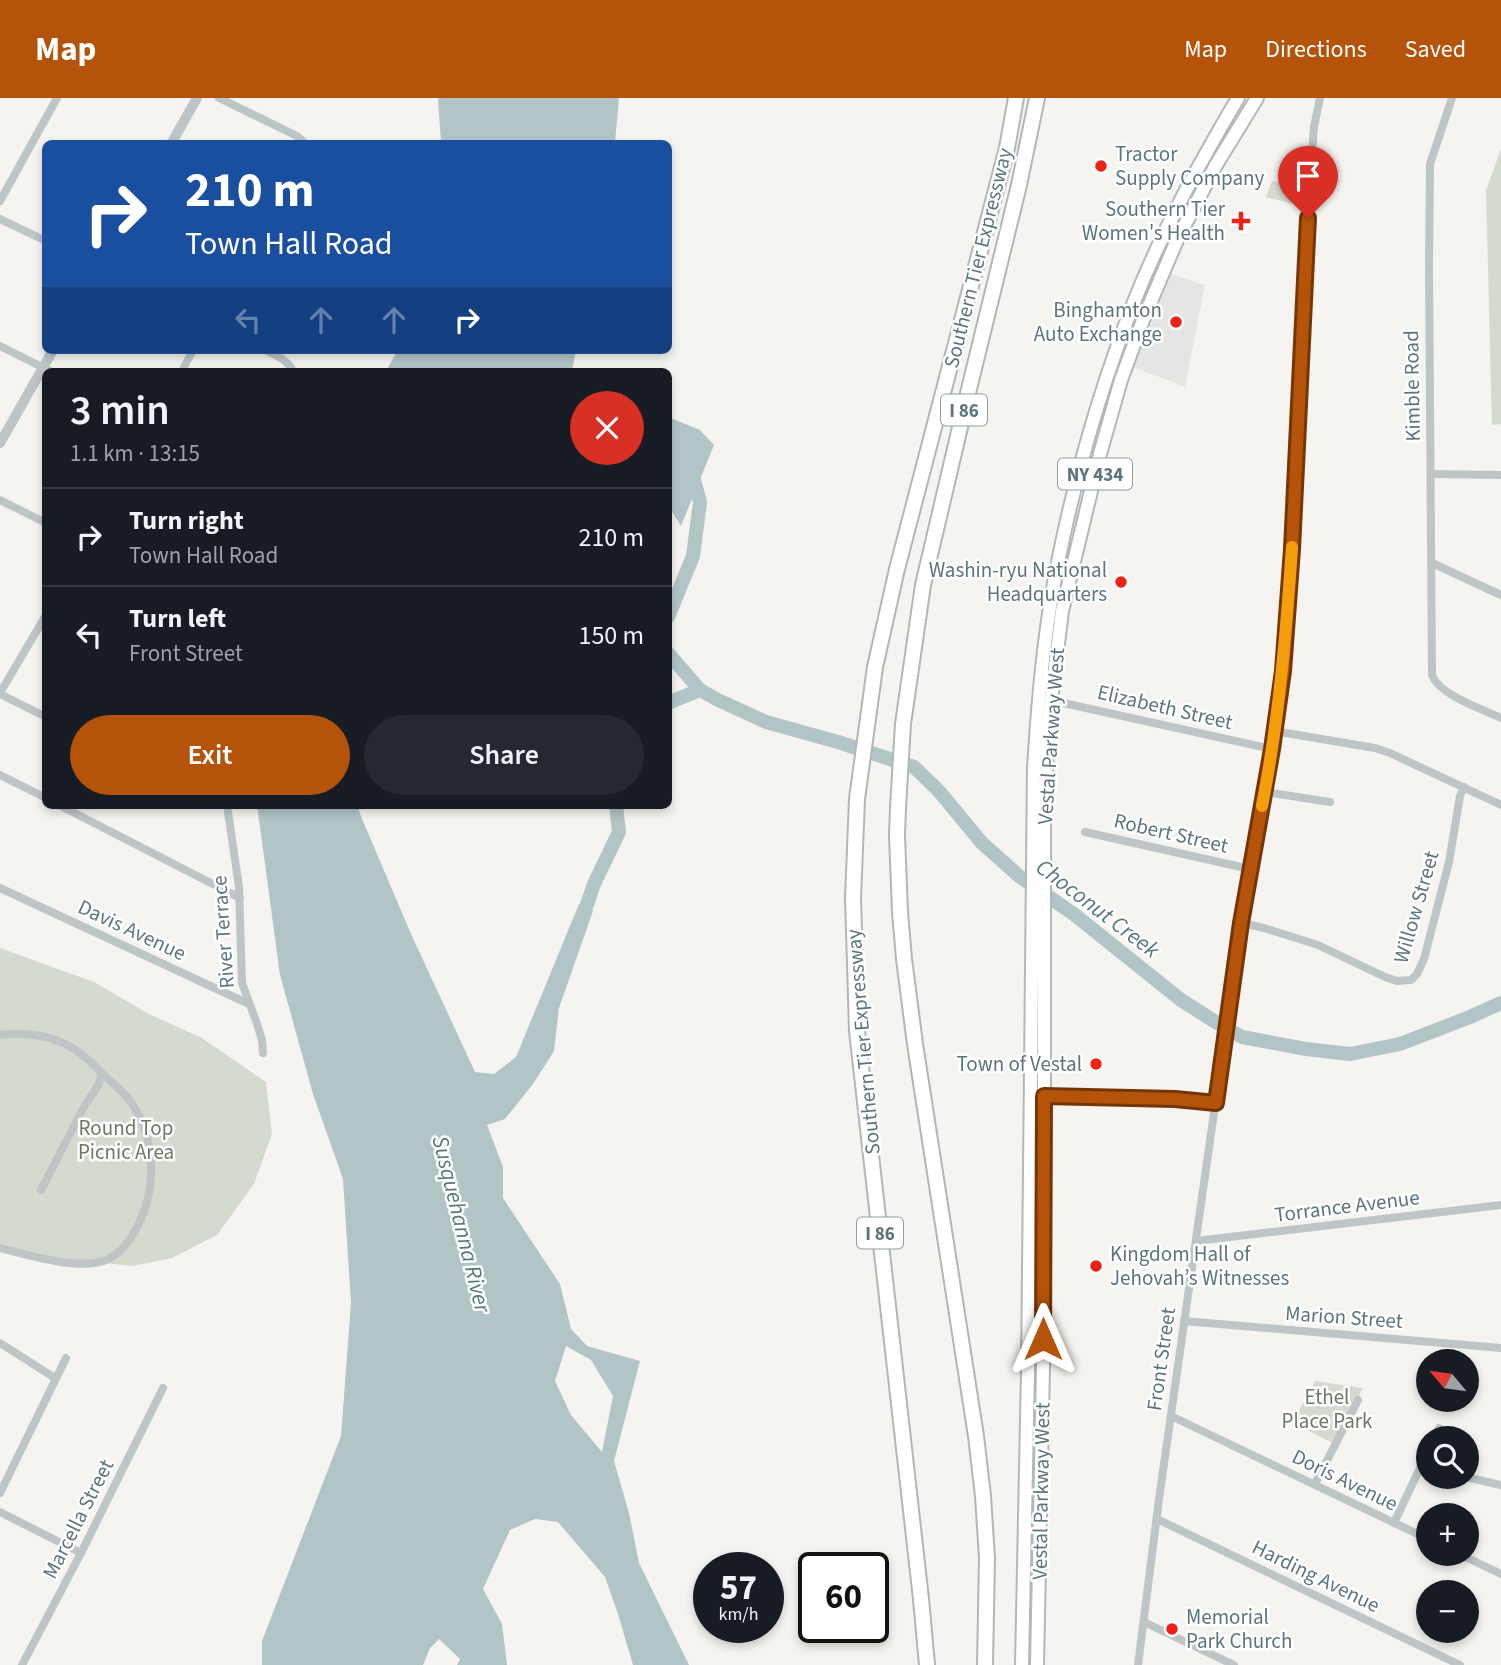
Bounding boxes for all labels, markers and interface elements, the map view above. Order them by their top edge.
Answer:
text: Map [35,26,96,73]
text: Map [1184,32,1227,67]
text: Directions [1265,32,1367,67]
text: Saved [1405,32,1466,67]
place label: Tractor Supply Company [1115,139,1265,193]
street label: Southern Tier Expressway [936,145,1020,371]
pin [1278,146,1338,218]
text: 210 m [185,156,314,226]
icon: arrive [1289,157,1327,195]
marker: Tractor Supply Company [1093,158,1109,174]
icon: right [70,168,161,259]
place label: Southern Tier Women's Health [1082,194,1226,248]
marker: Southern Tier Women's Health [1231,211,1251,231]
text: Town Hall Road [185,221,393,267]
place label: Binghamton Auto Exchange [1034,295,1162,349]
icon: left [229,301,267,339]
icon: ahead [302,301,340,339]
icon: ahead [375,301,413,339]
icon: right [448,301,486,339]
marker: Binghamton Auto Exchange [1168,314,1184,330]
street label: Kimble Road [1396,330,1428,442]
text: 3 min [70,381,170,441]
button: close [570,391,644,465]
road number: I 86 [941,394,987,426]
text: 1.1 km · 13:15 [70,437,200,470]
road number: NY 434 [1058,458,1132,490]
text: Turn right [129,502,244,539]
icon: right [70,518,108,556]
text: 210 m [578,519,644,556]
text: Town Hall Road [129,539,278,572]
place label: Washin-ryu National Headquarters [929,555,1107,609]
marker: Washin-ryu National Headquarters [1113,574,1129,590]
text: Turn left [129,600,226,637]
icon: left [70,616,108,654]
text: 150 m [578,617,644,654]
text: Front Street [129,637,243,670]
street label: Vestal Parkway West [1030,647,1072,825]
street label: Elizabeth Street [1095,677,1235,737]
button: Exit [70,715,350,795]
button: Share [364,715,644,795]
street label: Robert Street [1111,805,1231,861]
street label: Willow Street [1386,847,1446,967]
water label: Choconut Creek [1029,851,1167,967]
street label: River Terrace [204,874,242,990]
street label: Davis Avenue [73,892,191,968]
street label: Southern Tier Expressway [838,928,888,1156]
place label: Town of Vestal [956,1049,1082,1079]
marker: Town of Vestal [1088,1056,1104,1072]
park label: Round Top Picnic Area [78,1113,174,1167]
water label: Susquehanna River [424,1132,500,1317]
street label: Torrance Avenue [1273,1182,1421,1230]
road number: I 86 [857,1218,903,1248]
place label: Kingdom Hall of Jehovah’s Witnesses [1110,1239,1289,1293]
marker: Kingdom Hall of Jehovah’s Witnesses [1088,1258,1104,1274]
street label: Marion Street [1284,1298,1404,1336]
position arrow [1006,1302,1080,1376]
street label: Front Street [1139,1306,1183,1412]
north arrow [1416,1349,1479,1412]
map controls [1416,1349,1479,1643]
park label: Ethel Place Park [1282,1382,1373,1436]
street label: Vestal Parkway West [1024,1402,1058,1580]
button: search [1416,1426,1479,1489]
street label: Doris Avenue [1287,1441,1403,1519]
street label: Marcella Street [35,1454,121,1584]
button: + [1416,1503,1479,1566]
street label: Harding Avenue [1247,1532,1385,1620]
speed limit sign: 60 [798,1552,889,1643]
text: 57 [720,1563,757,1613]
button: − [1416,1580,1479,1643]
text: km/h [719,1602,758,1627]
place label: Memorial Park Church [1186,1602,1292,1656]
marker: Memorial Park Church [1164,1621,1180,1637]

